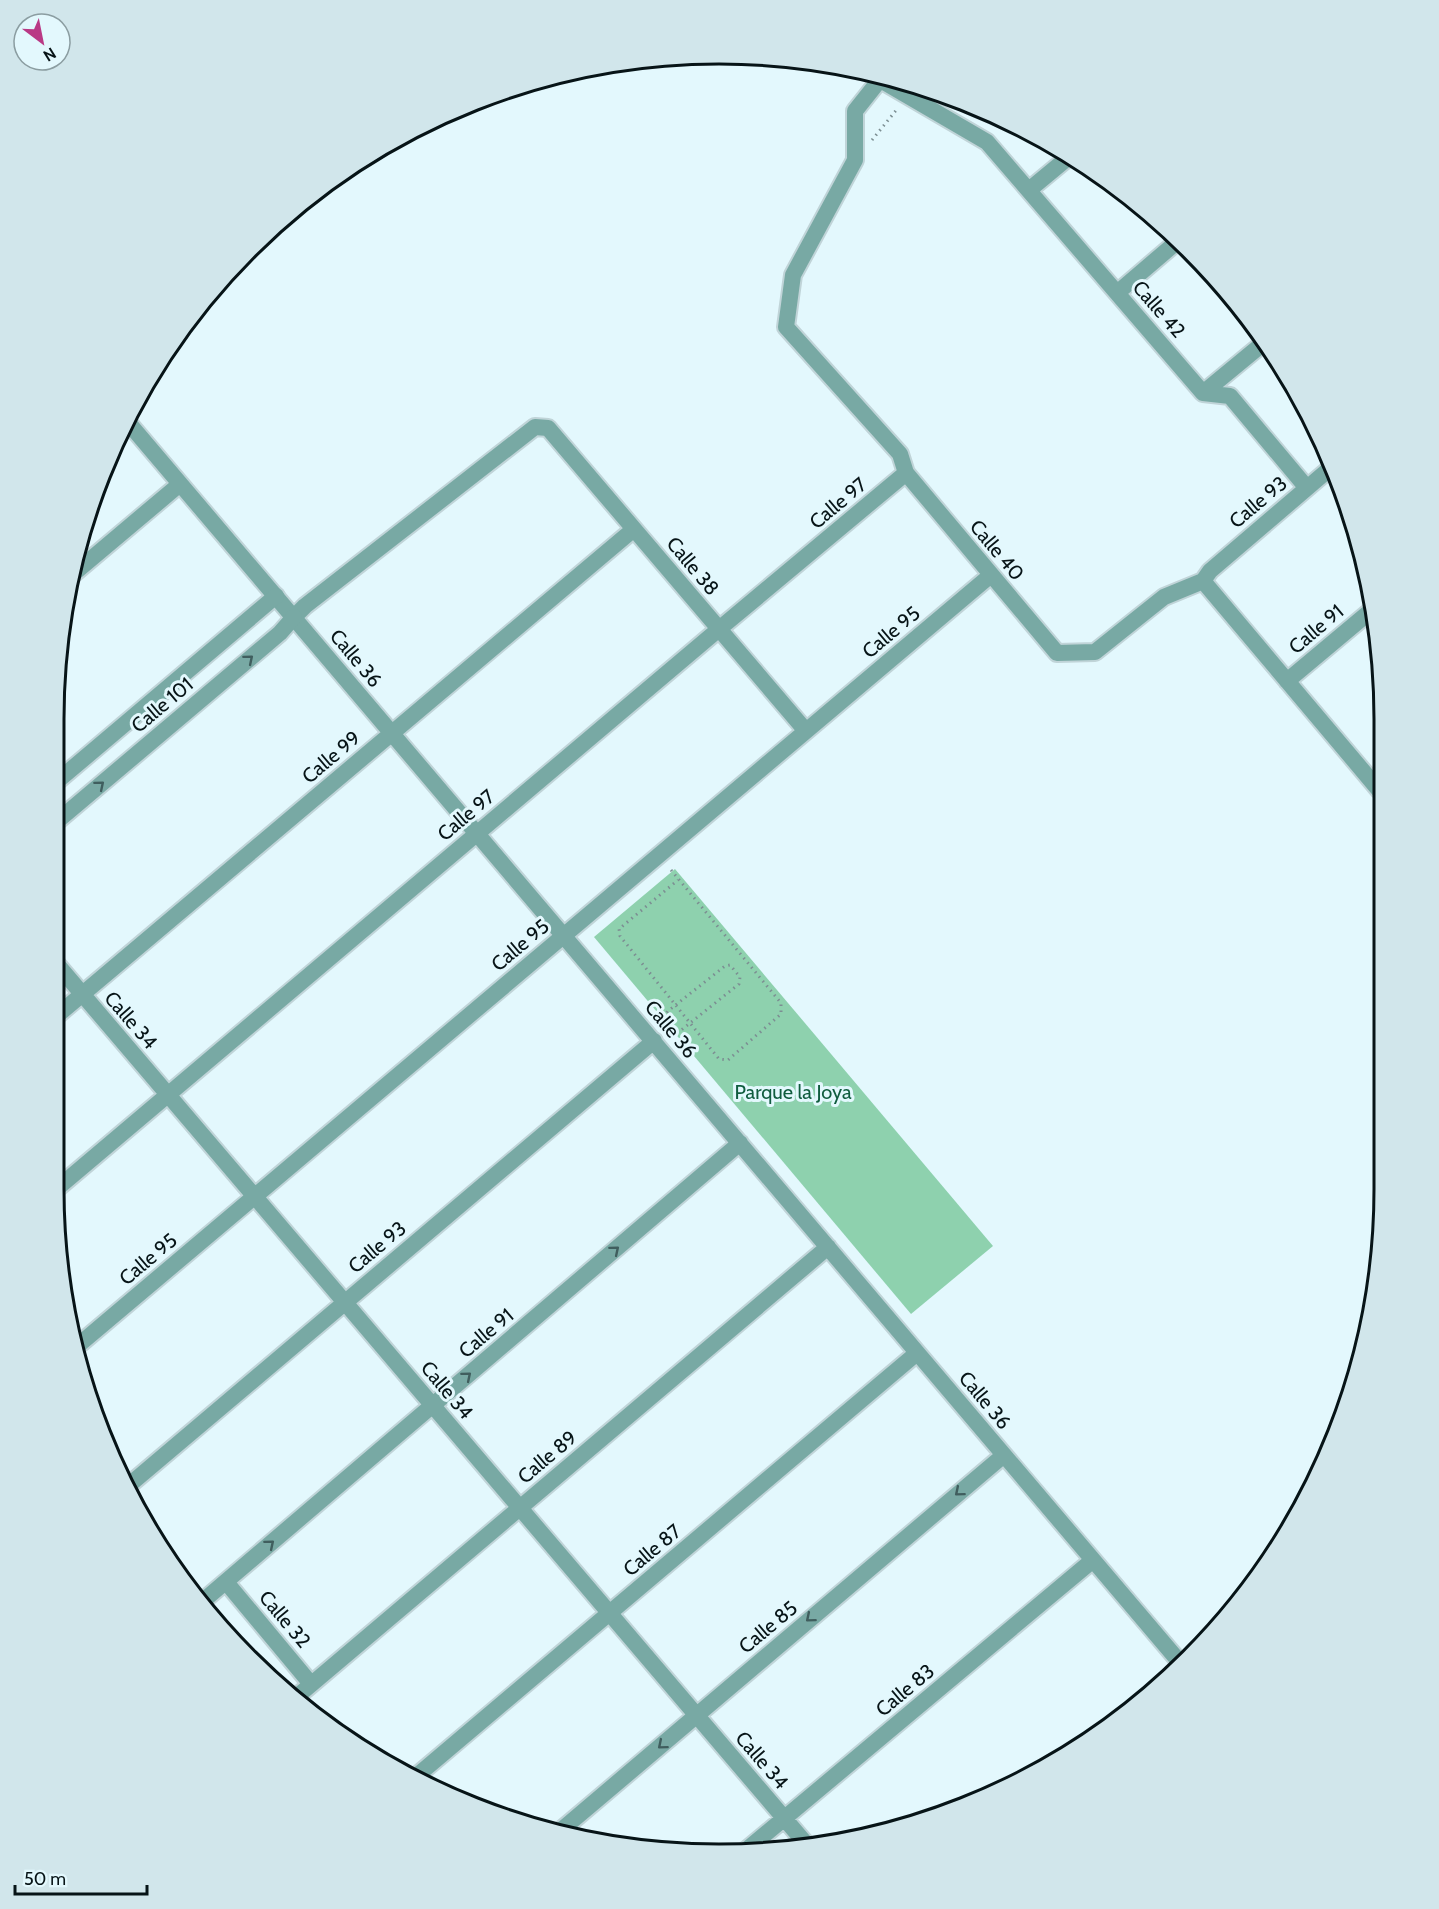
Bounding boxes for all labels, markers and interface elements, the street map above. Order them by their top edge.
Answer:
north arrow [12,12,72,72]
text: N [40,43,60,65]
street label: Calle 42 [1128,275,1190,343]
street label: Calle 93 [1224,471,1292,533]
street label: Calle 97 [804,472,872,534]
street label: Calle 40 [965,515,1029,585]
street label: Calle 38 [662,532,724,600]
street label: Calle 91 [1284,599,1348,659]
street label: Calle 95 [857,601,925,663]
street label: Calle 36 [325,624,387,692]
one-way arrow [242,656,253,667]
street label: Calle 101 [126,672,198,738]
street label: Calle 99 [297,726,365,788]
one-way arrow [93,781,104,792]
street label: Calle 97 [432,784,500,846]
street label: Calle 95 [486,914,554,976]
street label: Calle 34 [100,986,163,1054]
street label: Calle 36 [640,995,702,1063]
park label: Parque la Joya [734,1080,852,1104]
street label: Calle 93 [343,1216,411,1278]
street label: Calle 95 [114,1228,182,1290]
one-way arrow [608,1246,619,1257]
street label: Calle 91 [454,1303,518,1363]
street label: Calle 34 [416,1356,478,1424]
street label: Calle 36 [954,1366,1016,1434]
one-way arrow [460,1373,471,1384]
street label: Calle 89 [513,1425,581,1489]
one-way arrow [955,1485,966,1496]
street label: Calle 87 [618,1519,686,1581]
one-way arrow [263,1540,274,1551]
street label: Calle 32 [254,1586,316,1652]
street label: Calle 85 [734,1596,802,1658]
one-way arrow [806,1611,817,1622]
street label: Calle 83 [871,1659,939,1721]
street label: Calle 34 [731,1726,794,1794]
one-way arrow [658,1737,669,1748]
scale bar [15,1858,147,1896]
text: 50 m [24,1868,66,1890]

